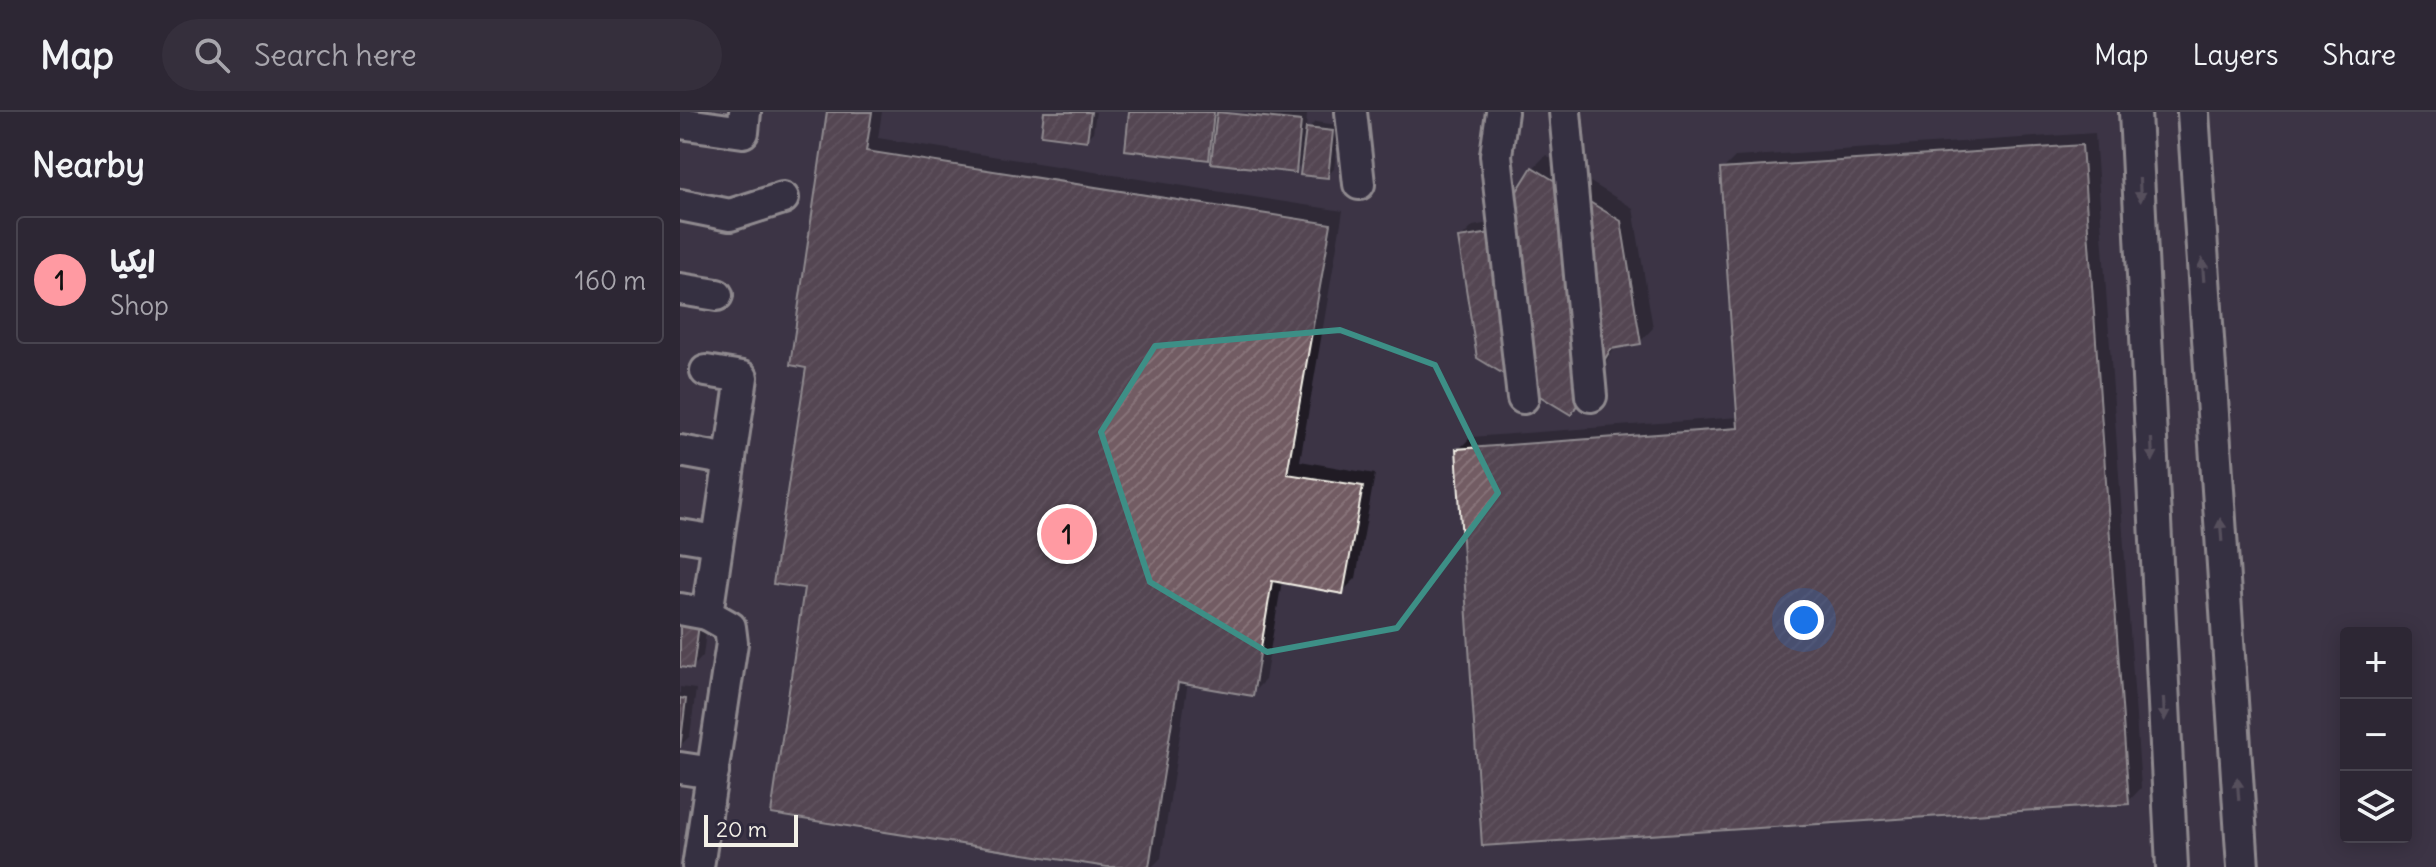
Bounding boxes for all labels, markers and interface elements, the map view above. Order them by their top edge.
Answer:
search box [162,19,722,91]
text: Map [40,32,114,79]
icon: search [190,33,234,77]
text: Search here [254,36,417,74]
text: Map [2094,37,2149,73]
text: Layers [2193,37,2279,73]
text: Share [2323,37,2396,73]
text: Nearby [32,143,145,186]
one-way arrow [2133,178,2146,203]
text: ايكيا [110,242,155,280]
one-way arrow [2196,257,2209,282]
text: 1 [55,264,65,297]
text: 160 m [575,264,646,297]
text: Shop [110,289,169,322]
one-way arrow [2146,438,2159,463]
pin: 1 [1041,504,1093,564]
one-way arrow [2214,517,2227,542]
your location [1784,600,1824,640]
map controls [2340,627,2412,843]
button: + [2340,627,2412,699]
one-way arrow [2158,697,2171,722]
button: − [2340,699,2412,771]
button: layers [2340,771,2412,843]
one-way arrow [2231,776,2244,801]
scale bar [704,811,798,847]
text: 20 m [716,815,767,843]

